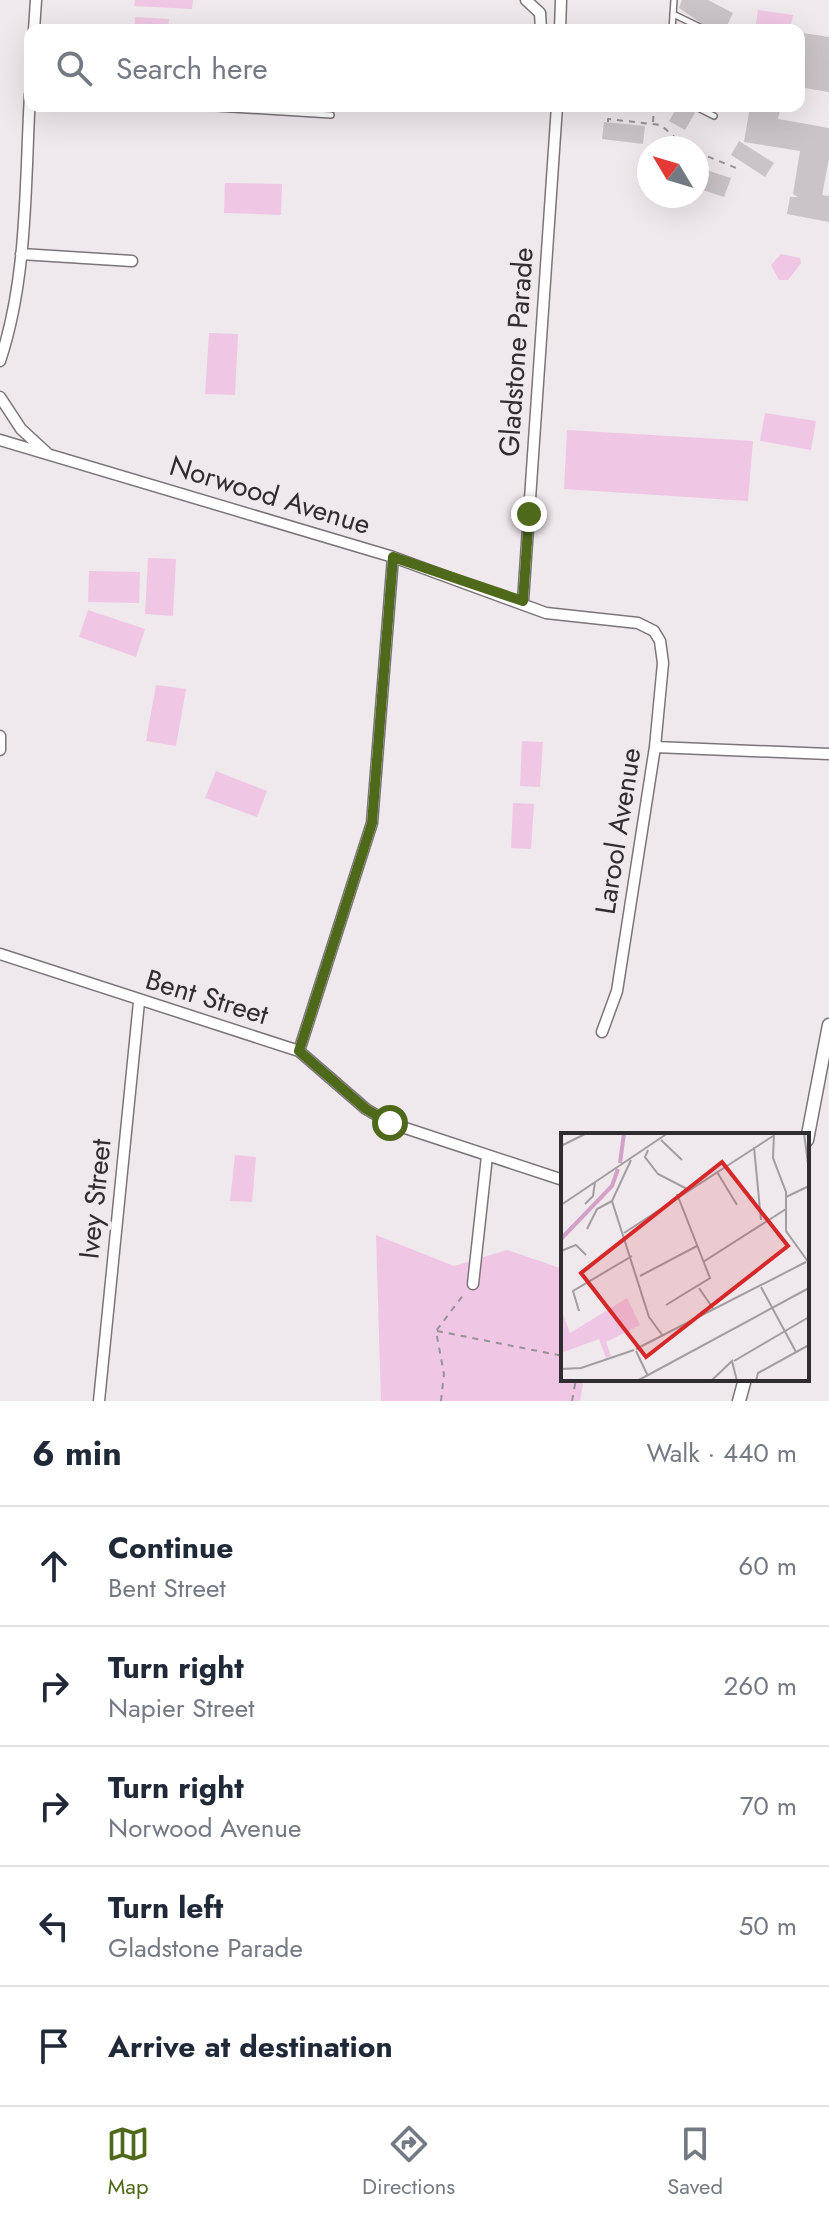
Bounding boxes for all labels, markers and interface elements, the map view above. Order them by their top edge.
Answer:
search box [24,24,805,112]
icon: search [52,46,96,90]
text: Search here [116,47,268,90]
north arrow [637,136,709,208]
street label: Gladstone Parade [488,246,544,458]
street label: Norwood Avenue [164,445,376,545]
route end [511,496,547,532]
street label: Larool Avenue [585,745,651,917]
street label: Bent Street [140,959,274,1035]
route start [372,1105,408,1141]
inset map [561,1133,809,1381]
street label: Ivey Street [68,1137,122,1261]
text: 6 min [32,1429,122,1478]
text: Walk · 440 m [647,1434,797,1472]
text: Continue [108,1526,234,1569]
icon: ahead [32,1544,76,1588]
text: 60 m [738,1547,797,1585]
text: Bent Street [108,1569,226,1607]
text: Turn right [108,1646,244,1689]
icon: right [32,1664,76,1708]
text: 260 m [724,1667,797,1705]
text: Napier Street [108,1689,254,1727]
text: Turn right [108,1766,244,1809]
icon: right [32,1784,76,1828]
text: 70 m [740,1787,797,1825]
text: Norwood Avenue [108,1809,301,1847]
text: Turn left [108,1886,223,1929]
icon: left [32,1904,76,1948]
text: 50 m [739,1907,797,1945]
text: Gladstone Parade [108,1929,303,1967]
icon: arrive [32,2024,76,2068]
text: Arrive at destination [108,2025,393,2068]
tab: Map [106,2122,150,2202]
tab: Directions [362,2122,455,2202]
tab: Saved [667,2122,723,2202]

